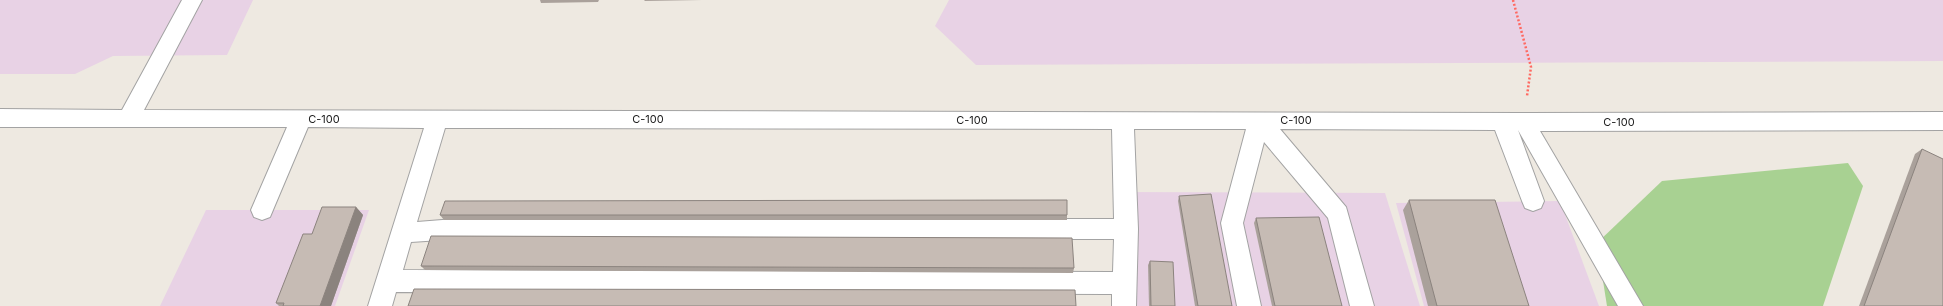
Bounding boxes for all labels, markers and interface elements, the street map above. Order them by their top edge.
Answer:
street label: С-100 [308,112,340,126]
street label: С-100 [632,112,664,126]
street label: С-100 [956,113,988,127]
street label: С-100 [1280,113,1312,127]
street label: С-100 [1603,115,1635,129]

